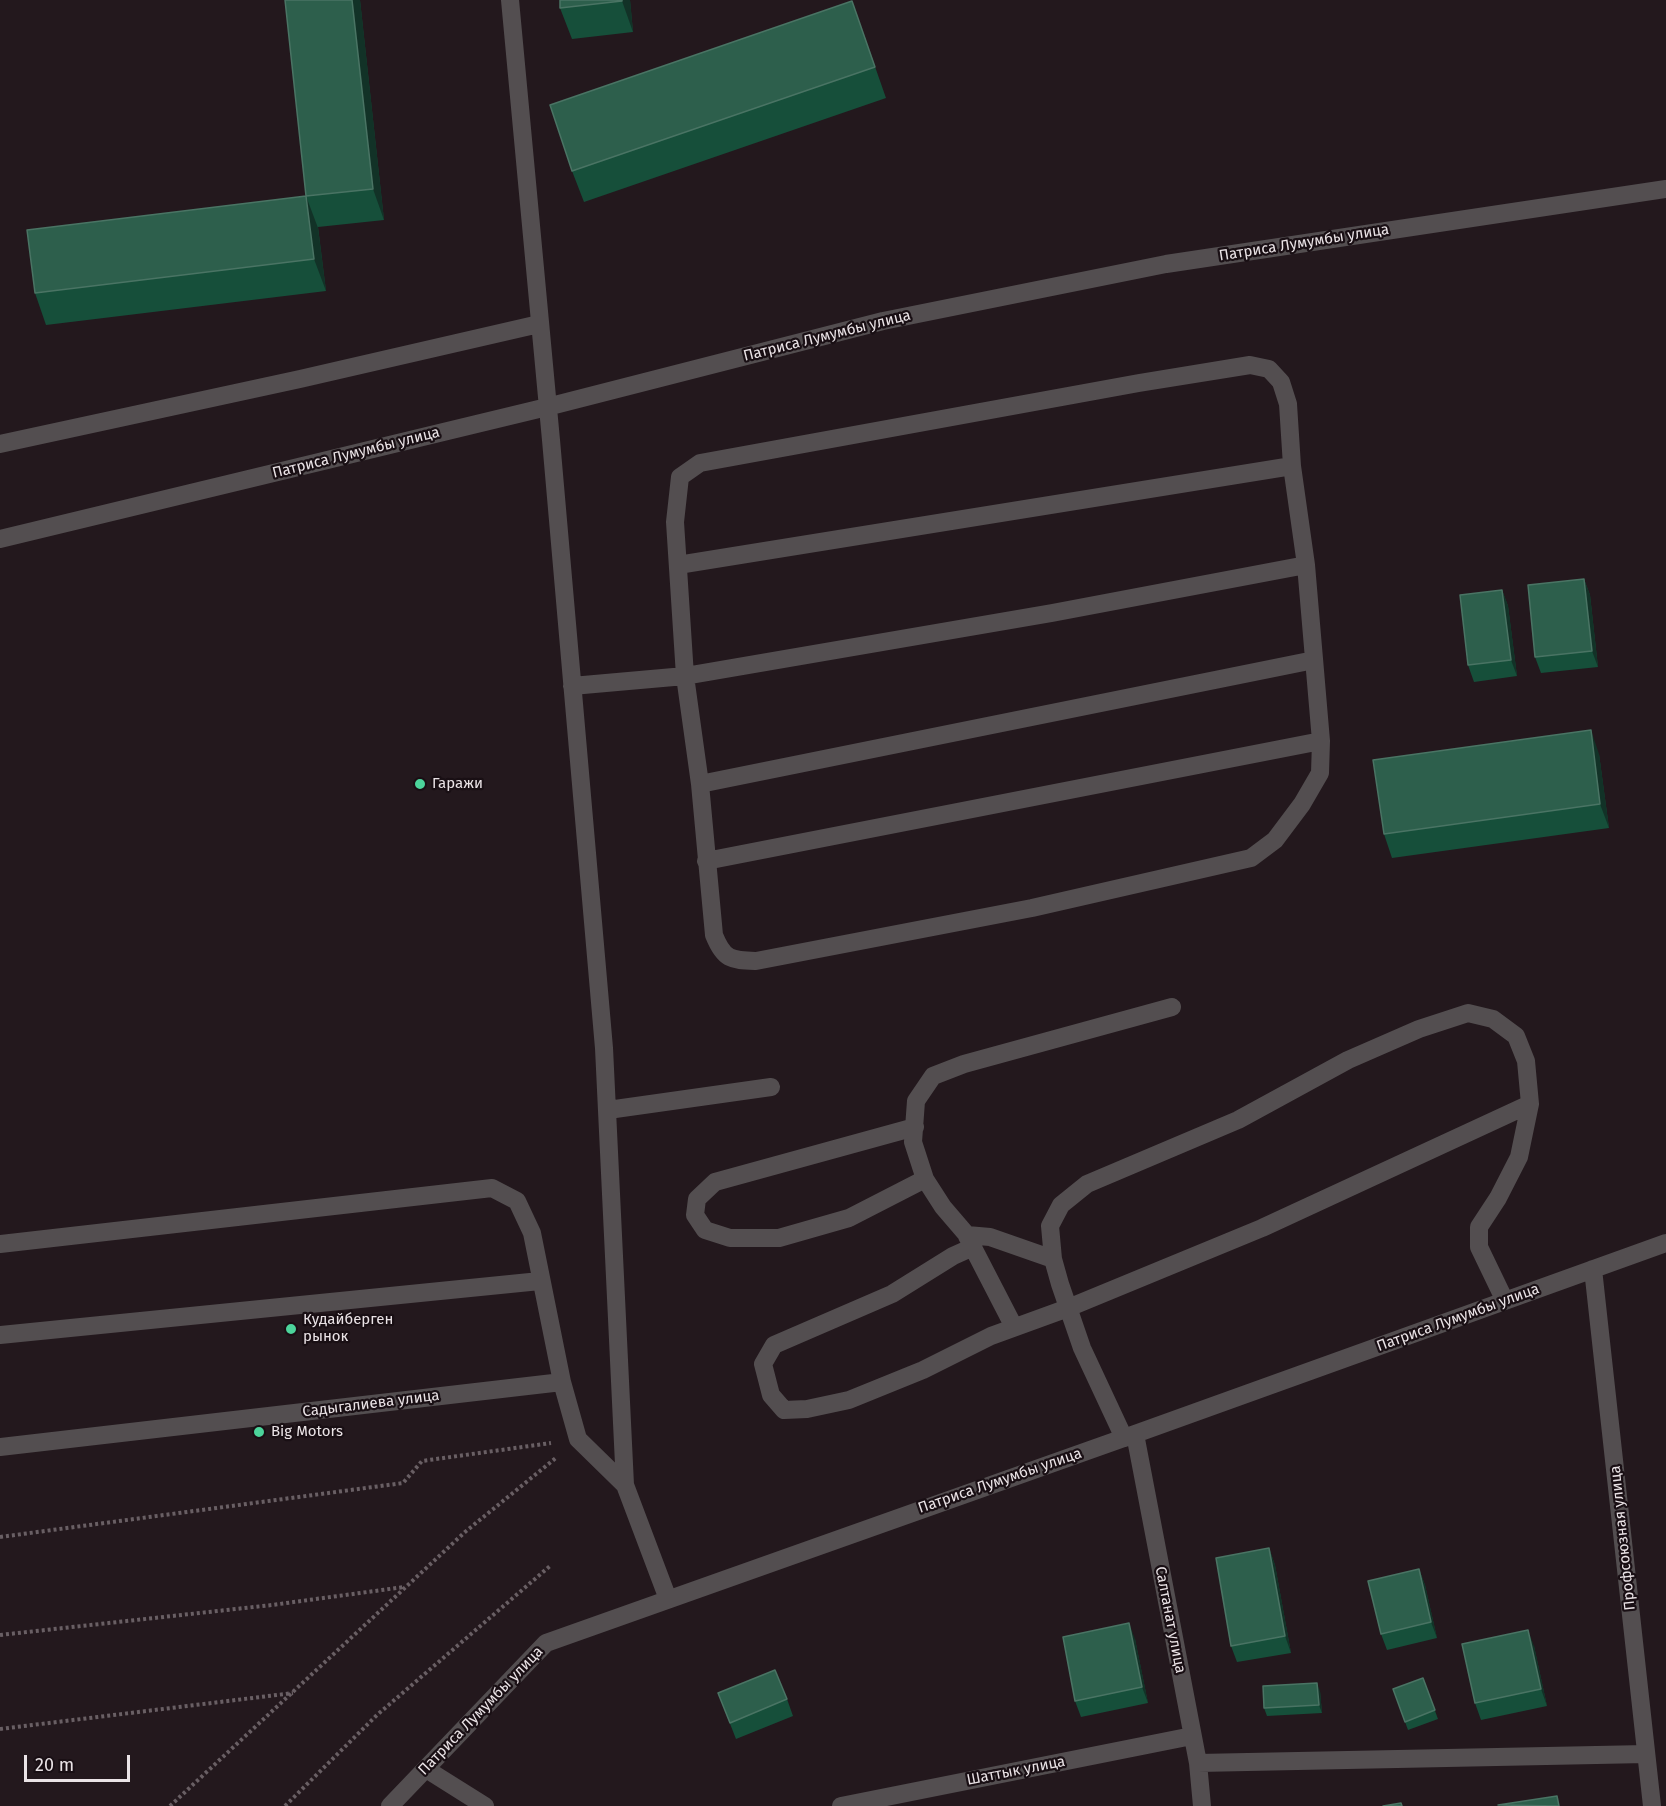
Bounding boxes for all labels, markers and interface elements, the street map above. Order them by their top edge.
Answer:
street label: Патриса Лумумбы улица [1218,221,1390,265]
street label: Патриса Лумумбы улица [741,306,913,366]
street label: Патриса Лумумбы улица [270,423,442,483]
place label: Гаражи [432,775,483,793]
marker: Гаражи [413,777,427,791]
street label: Патриса Лумумбы улица [1374,1280,1542,1356]
place label: Кудайберген рынок [303,1311,393,1346]
marker: Кудайберген рынок [284,1322,298,1336]
street label: Садыгалиева улица [301,1387,441,1421]
place label: Big Motors [271,1423,343,1441]
marker: Big Motors [252,1425,266,1439]
street label: Патриса Лумумбы улица [916,1445,1084,1517]
street label: Профсоюзная улица [1606,1465,1640,1611]
street label: Салтанат улица [1151,1565,1189,1675]
street label: Патриса Лумумбы улица [415,1643,547,1779]
scale bar [27,1743,134,1781]
street label: Шаттык улица [965,1753,1067,1789]
text: 20 m [35,1754,74,1776]

